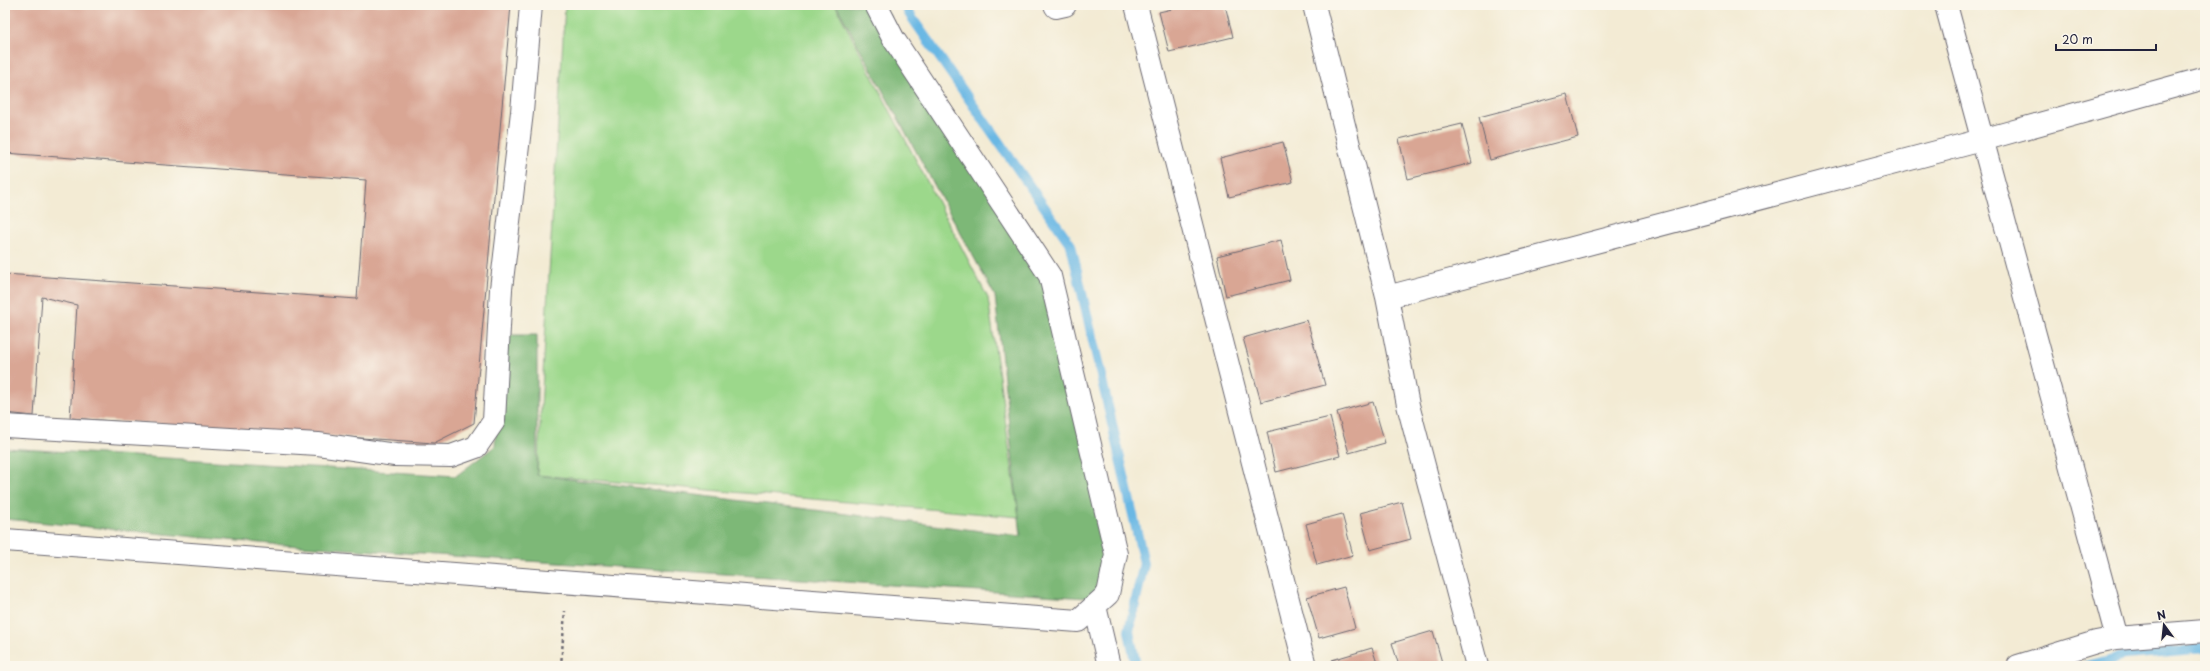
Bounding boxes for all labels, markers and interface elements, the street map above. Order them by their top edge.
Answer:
scale bar [2056,26,2156,52]
text: 20 m [2062,30,2093,48]
north arrow [2144,605,2184,645]
text: N [2155,605,2168,624]

